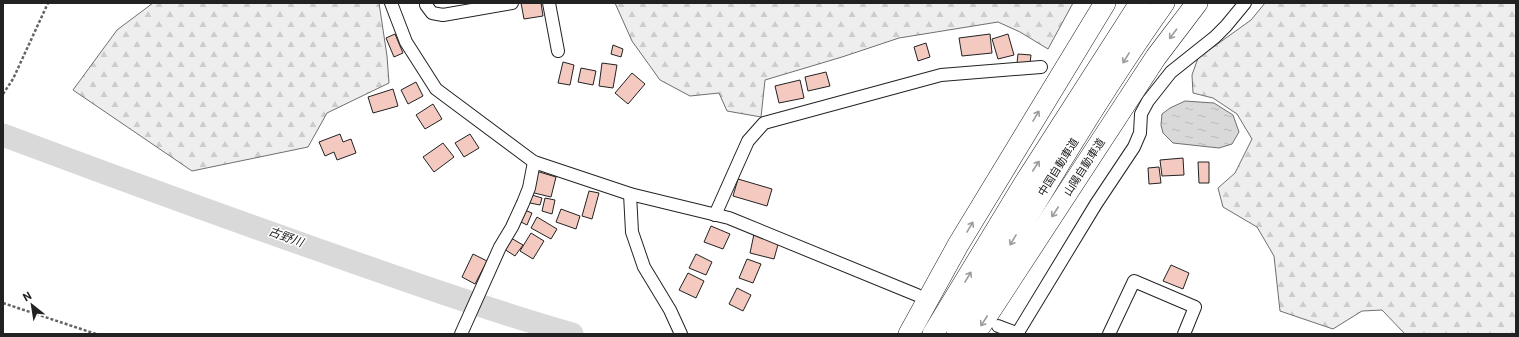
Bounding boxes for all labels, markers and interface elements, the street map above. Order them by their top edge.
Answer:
one-way arrow [1169,29,1178,40]
one-way arrow [1122,52,1130,63]
one-way arrow [1033,110,1041,122]
street label: 中国自動車道 [1035,136,1081,199]
street label: 山陽自動車道 [1061,136,1108,198]
one-way arrow [1032,160,1040,172]
one-way arrow [1050,206,1058,218]
one-way arrow [966,221,974,233]
water label: 古野川 [267,224,307,250]
one-way arrow [1009,234,1017,246]
one-way arrow [964,271,972,283]
north arrow [12,285,52,325]
text: N [21,289,34,304]
one-way arrow [980,315,988,326]

